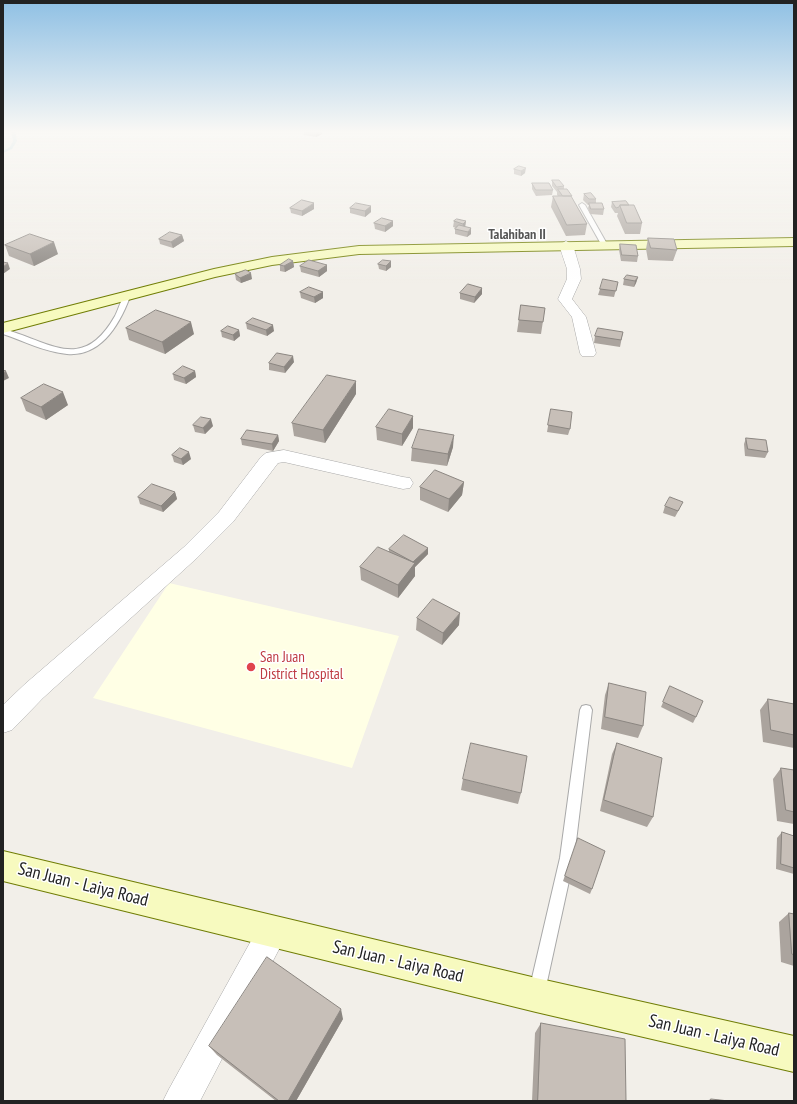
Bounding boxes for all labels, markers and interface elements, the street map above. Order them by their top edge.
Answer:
district label: Talahiban II [488,227,546,243]
place label: San Juan District Hospital [260,649,343,684]
marker: San Juan District Hospital [245,661,257,673]
street label: San Juan - Laiya Road [16,858,150,912]
street label: San Juan - Laiya Road [331,936,465,988]
street label: San Juan - Laiya Road [647,1010,781,1062]

